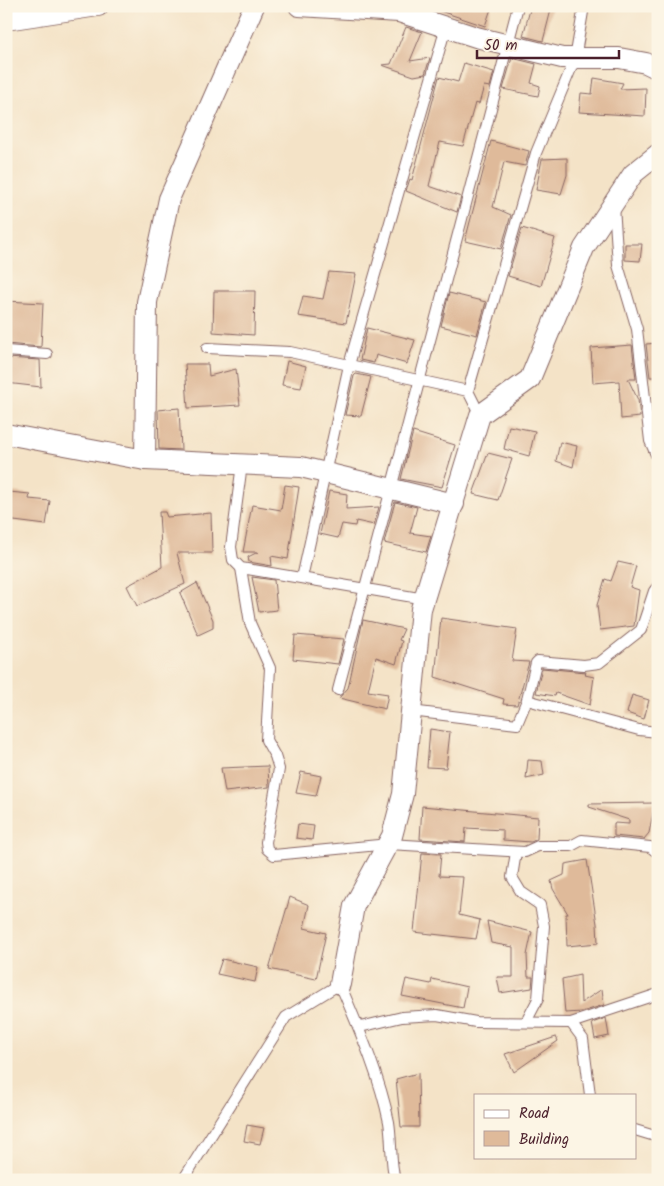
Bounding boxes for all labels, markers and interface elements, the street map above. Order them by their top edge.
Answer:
scale bar [477,28,619,60]
text: 50 m [484,34,518,58]
legend [474,1094,636,1158]
text: Road [519,1102,550,1126]
text: Building [519,1128,569,1152]

